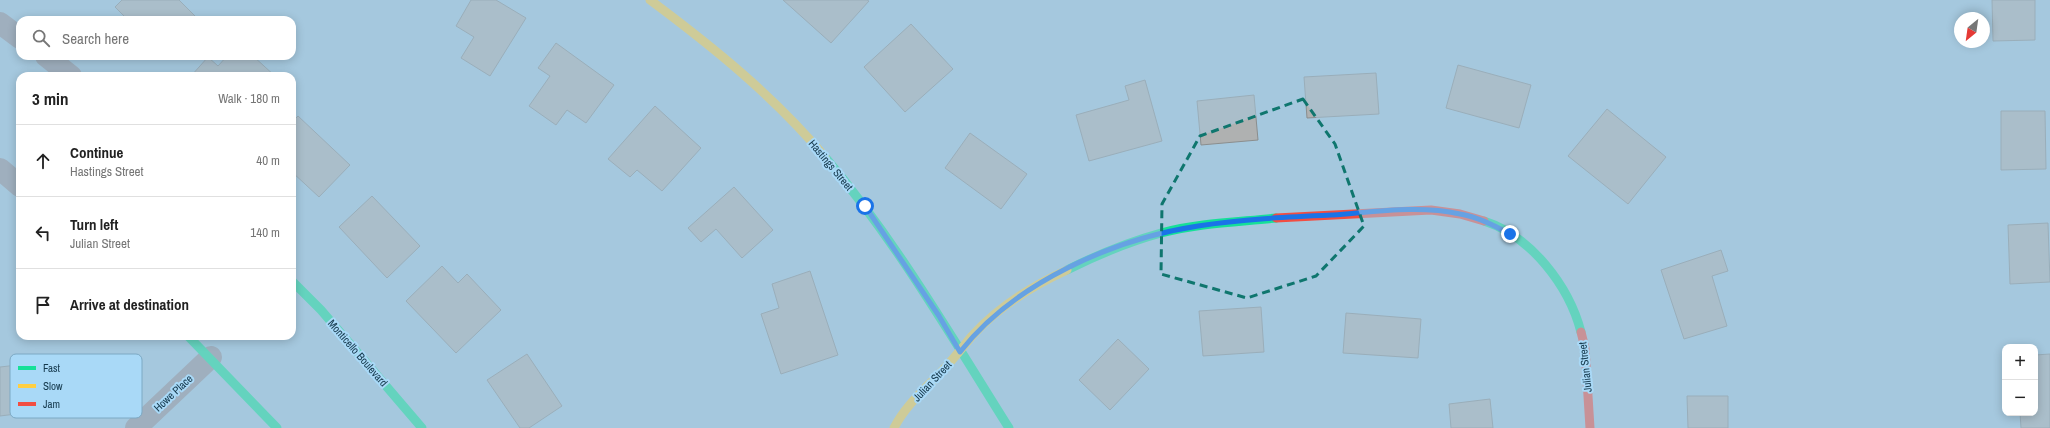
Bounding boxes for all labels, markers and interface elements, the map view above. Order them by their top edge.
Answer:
north arrow [1954,12,1990,48]
search box [16,16,296,60]
icon: search [30,27,52,49]
text: Search here [62,28,129,49]
text: 3 min [32,87,68,110]
text: Walk · 180 m [218,90,280,107]
street label: Hastings Street [806,137,857,194]
text: Continue [70,142,123,163]
icon: ahead [32,150,54,172]
text: 40 m [256,152,280,169]
text: Hastings Street [70,163,143,180]
route start [856,197,874,215]
text: Turn left [70,214,118,235]
icon: left [32,222,54,244]
text: 140 m [250,224,280,241]
route end [1501,225,1519,243]
text: Julian Street [70,235,130,252]
icon: arrive [32,294,54,316]
text: Arrive at destination [70,294,189,315]
street label: Monticello Boulevard [325,317,391,389]
street label: Julian Street [1575,341,1595,393]
map controls [2002,344,2038,416]
button: + [2002,344,2038,380]
legend [10,354,142,418]
street label: Julian Street [910,357,955,404]
text: Fast [43,361,61,375]
street label: Howe Place [151,371,195,415]
text: Slow [43,379,63,393]
button: − [2002,380,2038,416]
text: Jam [43,397,60,411]

